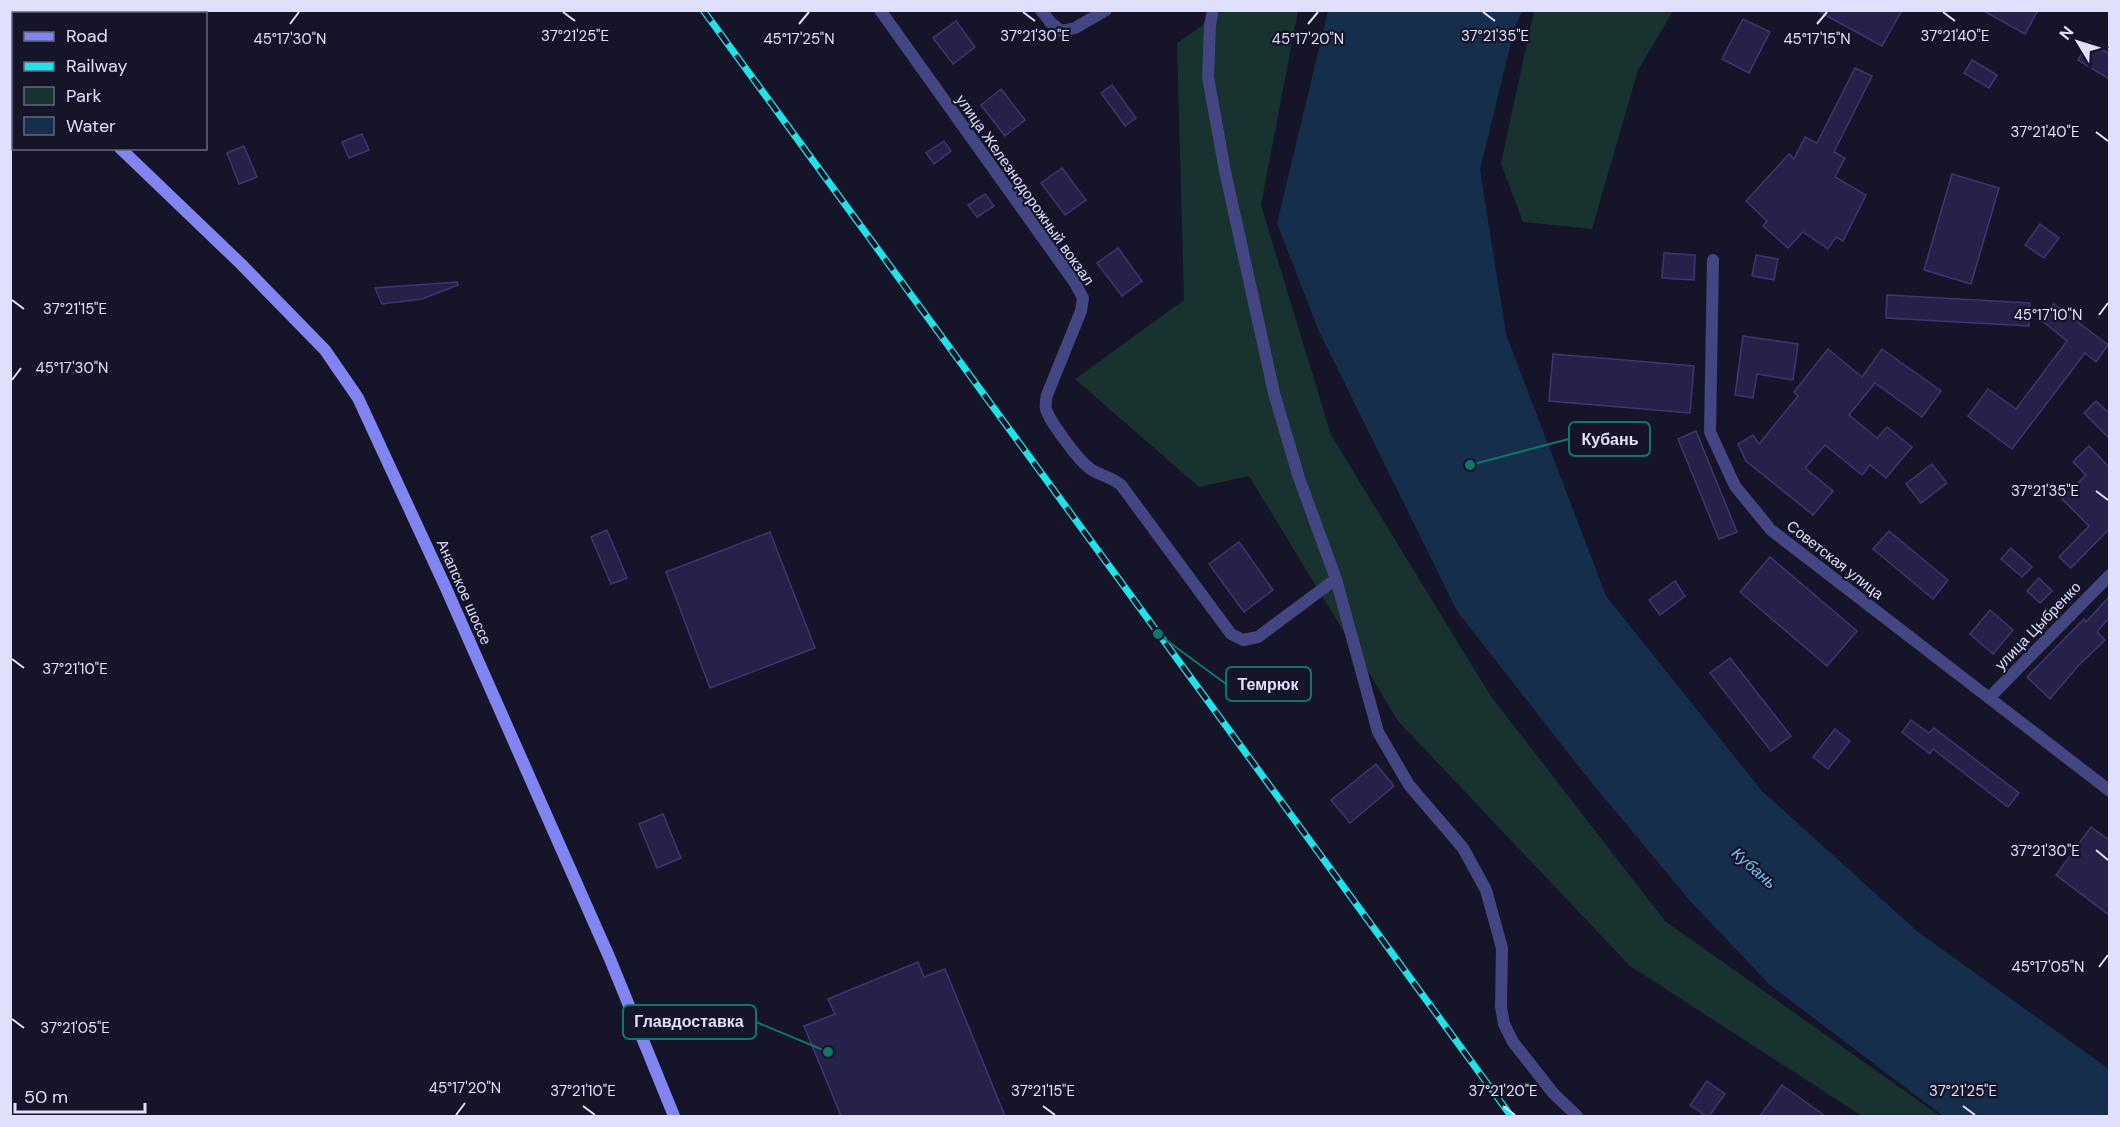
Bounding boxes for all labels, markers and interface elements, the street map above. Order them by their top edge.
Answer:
legend [12,12,207,150]
north arrow [2048,12,2108,72]
text: N [2055,22,2078,44]
text: Road [66,24,108,48]
text: 37°21'25"E [541,26,609,46]
text: 37°21'30"E [1000,26,1070,46]
text: 37°21'35"E [1461,26,1529,46]
text: 37°21'40"E [1921,26,1989,46]
text: 45°17'30"N [254,29,326,49]
text: 45°17'25"N [763,29,835,49]
text: 45°17'20"N [1272,29,1344,49]
text: 45°17'15"N [1783,29,1851,49]
text: Railway [66,54,128,78]
text: Park [66,84,102,108]
street label: улица Железнодорожный вокзал [951,91,1099,289]
text: Water [66,114,116,138]
text: 37°21'40"E [2011,122,2079,142]
text: 37°21'15"E [43,299,107,319]
text: 45°17'10"N [2014,305,2082,325]
text: 45°17'30"N [36,358,108,378]
callout: Кубань [1569,422,1650,456]
text: Кубань [1582,429,1639,450]
text: 37°21'35"E [2011,481,2079,501]
street label: Советская улица [1783,516,1888,604]
street label: Анапское шоссе [432,536,496,648]
street label: улица Цыбренко [1991,577,2085,675]
text: 37°21'10"E [42,659,108,679]
callout: Темрюк [1226,667,1311,701]
text: Темрюк [1238,674,1299,695]
text: 37°21'30"E [2010,841,2080,861]
water label: Кубань [1727,843,1781,893]
text: 45°17'05"N [2012,957,2084,977]
callout: Главдоставка [623,1005,756,1039]
text: Главдоставка [634,1011,744,1032]
text: 37°21'05"E [40,1018,110,1038]
scale bar [15,1076,146,1114]
text: 45°17'20"N [429,1078,501,1098]
text: 37°21'10"E [550,1081,616,1101]
text: 37°21'15"E [1011,1081,1075,1101]
text: 37°21'20"E [1468,1081,1538,1101]
text: 37°21'25"E [1929,1081,1997,1101]
text: 50 m [24,1085,68,1109]

